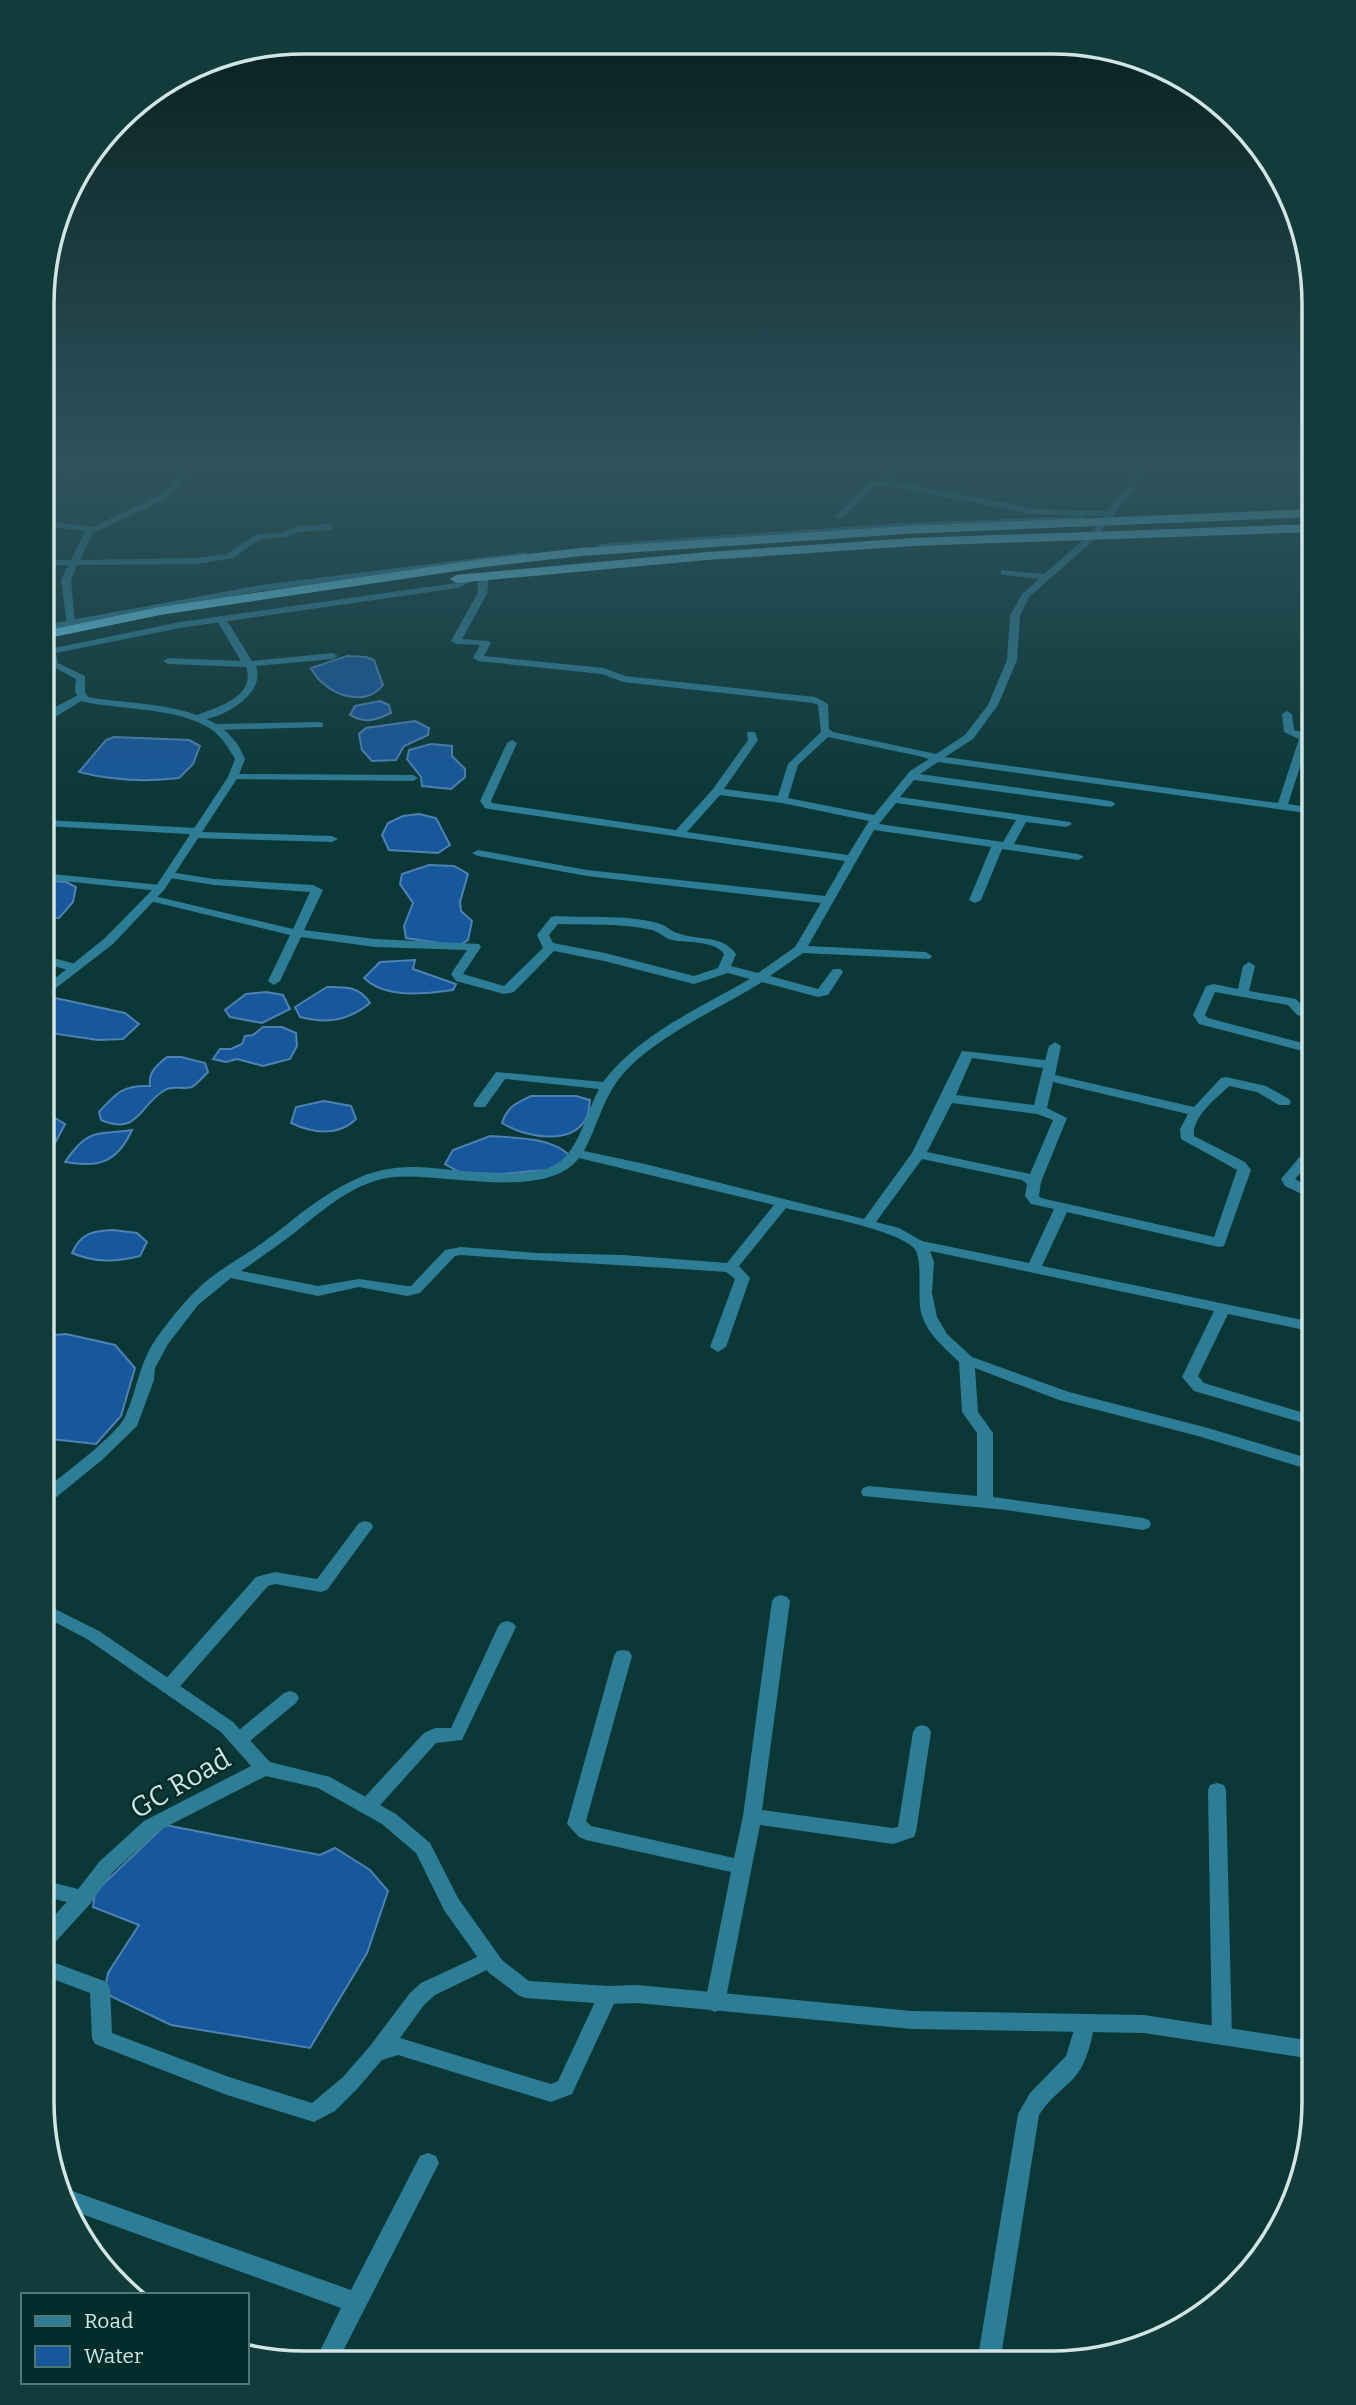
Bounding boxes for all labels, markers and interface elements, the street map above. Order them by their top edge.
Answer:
street label: GC Road [124,1742,236,1825]
legend [21,2293,248,2384]
text: Road [84,2308,133,2334]
text: Water [84,2343,143,2369]

